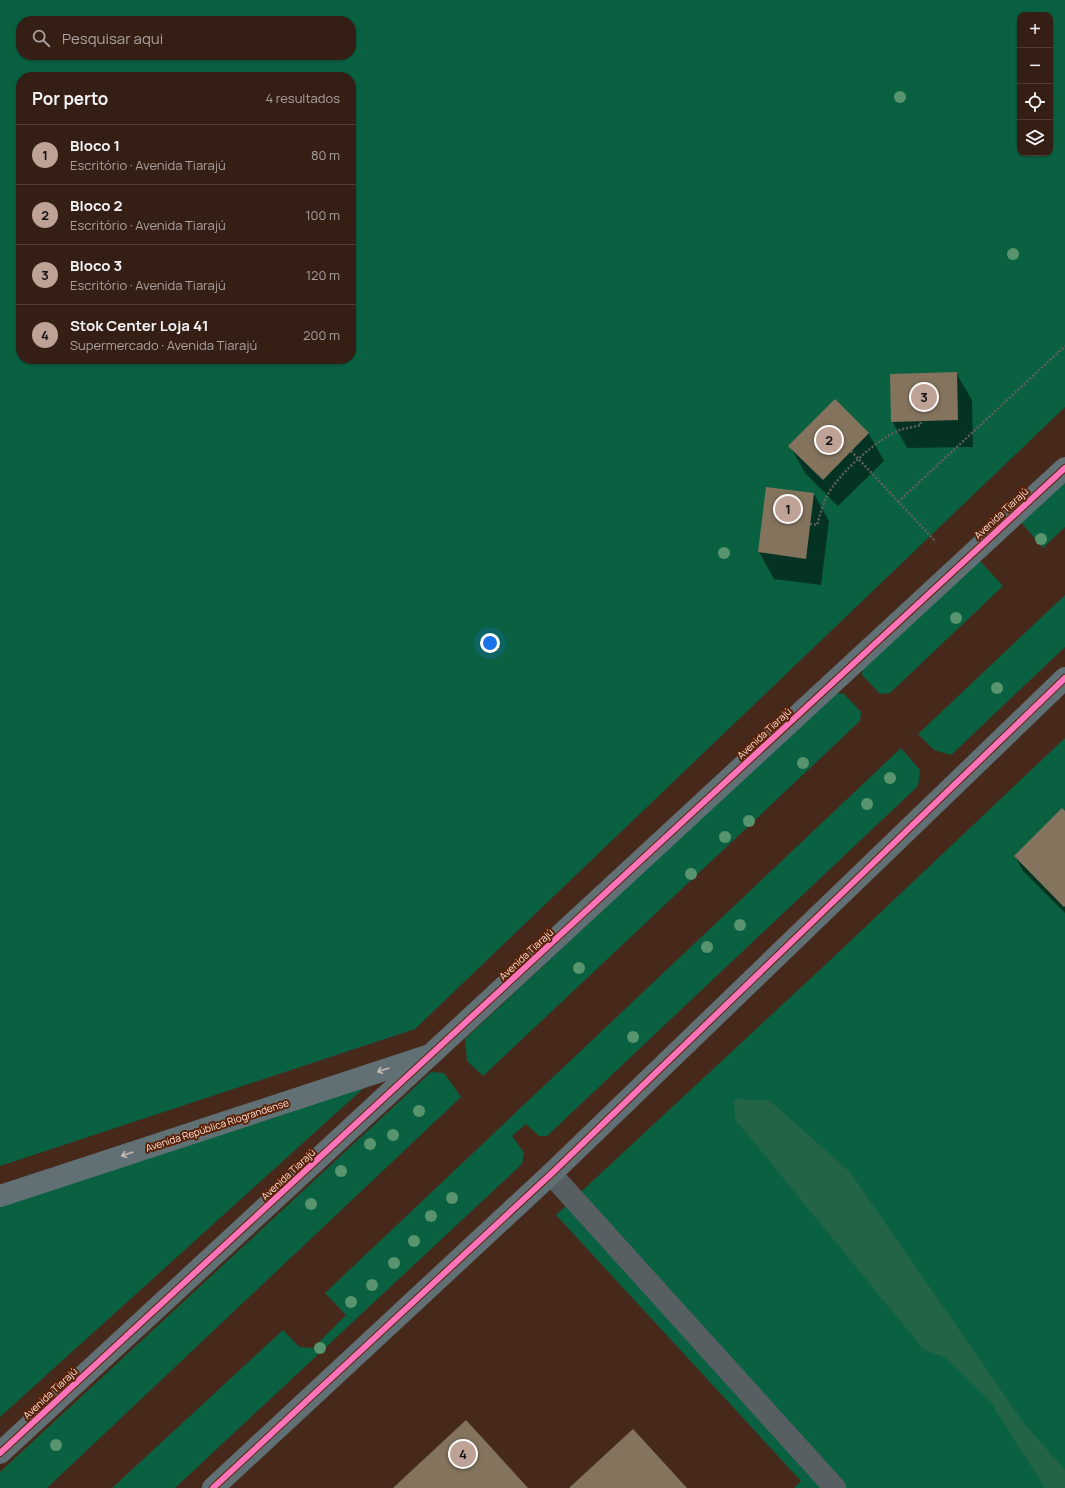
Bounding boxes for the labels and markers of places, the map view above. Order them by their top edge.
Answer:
pin: 3 [911,382,937,412]
pin: 2 [816,425,842,455]
pin: 1 [775,494,801,524]
pin: 4 [450,1439,476,1469]

